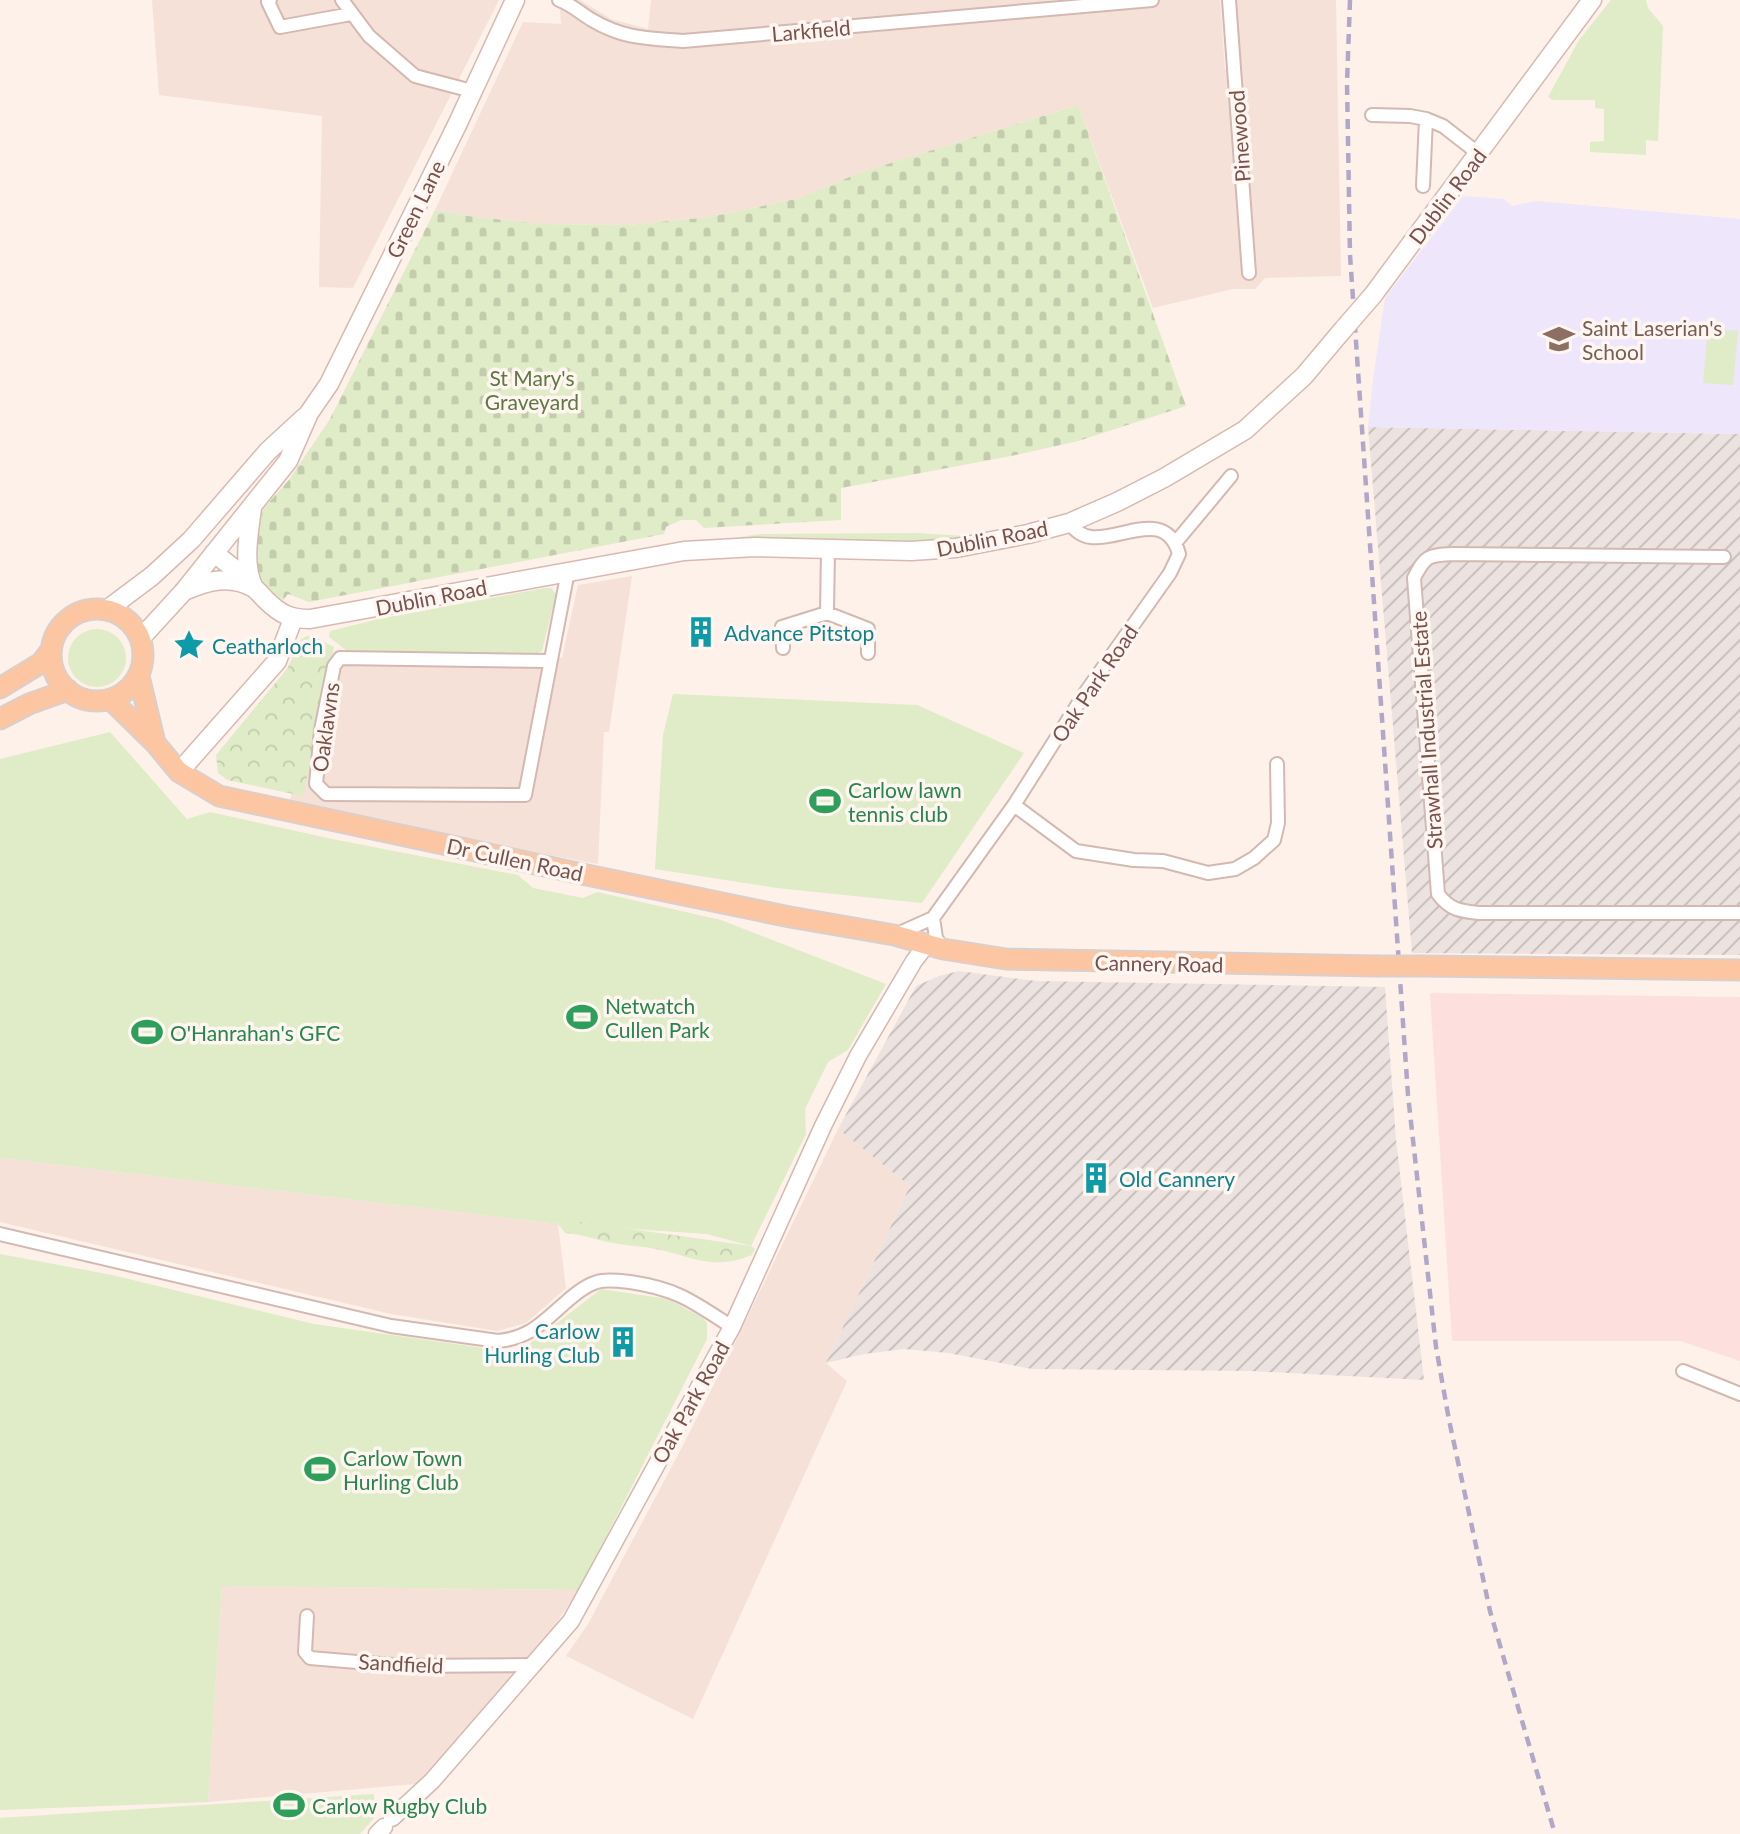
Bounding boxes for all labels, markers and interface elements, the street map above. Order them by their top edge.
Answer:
street label: Larkfield [770,14,852,46]
street label: Pinewood [1223,89,1255,183]
street label: Dublin Road [1403,143,1491,249]
street label: Green Lane [381,156,449,262]
place label: Saint Laserian's School [1582,315,1722,364]
school or university icon: Saint Laserian's School [1542,322,1576,356]
park label: St Mary's Graveyard [485,365,579,414]
street label: Dublin Road [934,515,1050,561]
street label: Dublin Road [373,574,489,620]
street label: Strawhall Industrial Estate [1405,610,1447,850]
building icon: Advance Pitstop [684,615,718,649]
place label: Advance Pitstop [724,620,874,645]
street label: Oak Park Road [1046,620,1142,746]
place icon: Ceatharloch [172,628,206,662]
place label: Ceatharloch [212,633,323,658]
street label: Oaklawns [306,681,344,773]
place label: Carlow lawn tennis club [848,777,962,826]
sports icon: Carlow lawn tennis club [808,784,842,818]
street label: Dr Cullen Road [445,832,585,886]
street label: Cannery Road [1094,949,1224,977]
place label: Netwatch Cullen Park [605,993,710,1042]
sports icon: Netwatch Cullen Park [565,1000,599,1034]
sports icon: O'Hanrahan's GFC [130,1015,164,1049]
place label: O'Hanrahan's GFC [170,1020,340,1045]
building icon: Old Cannery [1079,1161,1113,1195]
place label: Old Cannery [1119,1166,1235,1191]
place label: Carlow Hurling Club [484,1318,601,1367]
building icon: Carlow Hurling Club [606,1325,640,1359]
street label: Oak Park Road [646,1336,734,1468]
place label: Carlow Town Hurling Club [343,1445,462,1494]
sports icon: Carlow Town Hurling Club [303,1452,337,1486]
street label: Sandfield [358,1648,444,1678]
sports icon: Carlow Rugby Club [272,1788,306,1822]
place label: Carlow Rugby Club [312,1793,487,1818]

